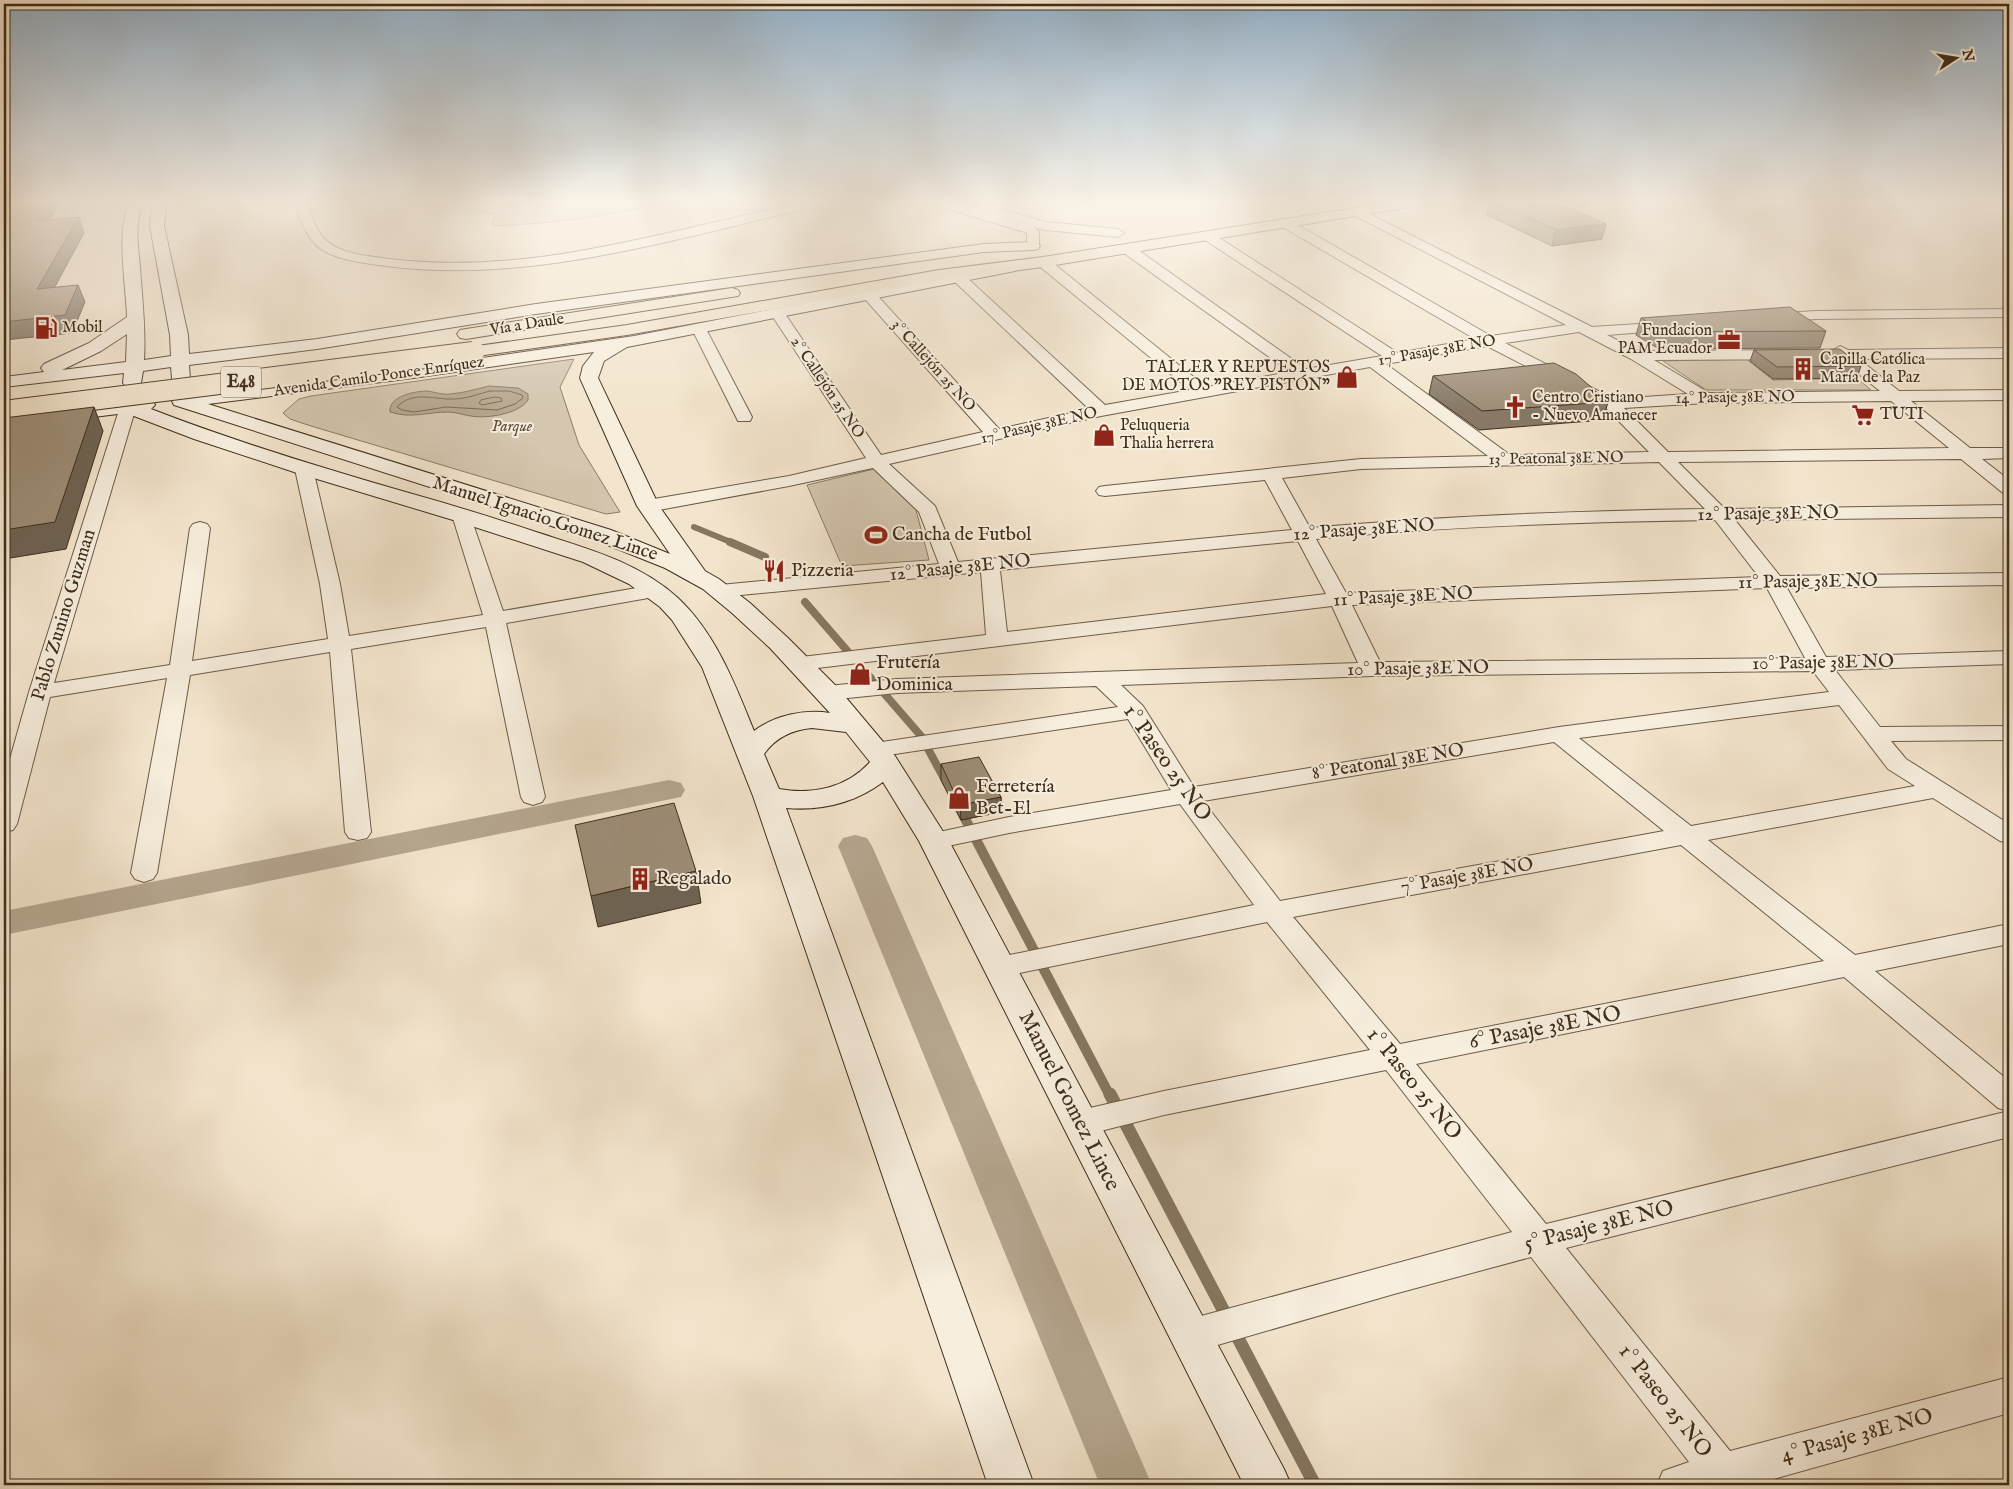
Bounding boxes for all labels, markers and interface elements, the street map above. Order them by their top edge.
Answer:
north arrow [1930,32,1980,82]
text: N [1957,47,1978,63]
street label: Vía a Daule [487,309,566,341]
fuel station icon: Mobil [33,315,59,341]
street label: 3° Callejón 25 NO [886,316,980,416]
place label: Mobil [62,318,103,338]
place label: Fundacion PAM Ecuador [1618,321,1712,359]
office icon: Fundacion PAM Ecuador [1716,327,1742,353]
street label: 17° Pasaje 38E NO [1377,331,1497,371]
street label: 2° Callejón 25 NO [786,333,868,443]
place label: Capilla Católica María de la Paz [1820,350,1925,388]
street label: Avenida Camilo Ponce Enríquez [272,352,486,402]
building icon: Capilla Católica María de la Paz [1790,356,1816,382]
place label: TALLER Y REPUESTOS DE MOTOS "REY PISTÓN" [1122,358,1330,396]
shop icon: TALLER Y REPUESTOS DE MOTOS "REY PISTÓN" [1334,364,1360,390]
road number: E48 [221,367,261,398]
street label: 14° Pasaje 38E NO [1675,387,1795,409]
place label: Centro Cristiano - Nuevo Amanecer [1532,388,1657,426]
church icon: Centro Cristiano - Nuevo Amanecer [1502,394,1528,420]
supermarket icon: TUTI [1850,402,1876,428]
street label: 17° Pasaje 38E NO [979,403,1099,449]
place label: TUTI [1880,405,1924,425]
place label: Peluqueria Thalia herrera [1120,416,1214,454]
park label: Parque [492,417,533,437]
shop icon: Peluqueria Thalia herrera [1091,422,1117,448]
street label: 13° Peatonal 38E NO [1488,448,1624,470]
street label: Manuel Ignacio Gomez Lince [429,471,661,567]
street label: 12° Pasaje 38E NO [1697,501,1839,527]
street label: 12° Pasaje 38E NO [1293,513,1436,547]
sports icon: Cancha de Futbol [863,522,889,548]
place label: Cancha de Futbol [892,523,1032,547]
street label: Pablo Zunino Guzman [26,526,102,704]
street label: 12° Pasaje 38E NO [888,549,1032,587]
restaurant icon: Pizzeria [761,558,787,584]
place label: Pizzeria [791,559,854,583]
street label: 11° Pasaje 38E NO [1738,569,1878,595]
street label: 11° Pasaje 38E NO [1333,581,1474,613]
street label: 10° Pasaje 38E NO [1752,650,1894,676]
place label: Frutería Dominica [876,651,954,697]
street label: 10° Pasaje 38E NO [1347,656,1489,682]
shop icon: Frutería Dominica [847,661,873,687]
street label: 1° Paseo 25 NO [1116,699,1218,827]
street label: 8° Peatonal 38E NO [1310,738,1466,786]
place label: Ferretería Bet-El [976,775,1056,821]
shop icon: Ferretería Bet-El [946,785,972,811]
street label: 7° Pasaje 38E NO [1399,852,1535,899]
building icon: Regalado [627,866,653,892]
place label: Regalado [656,867,731,891]
street label: 6° Pasaje 38E NO [1467,1000,1623,1056]
street label: Manuel Gomez Lince [1012,1006,1126,1196]
street label: 1° Paseo 25 NO [1360,1022,1468,1146]
street label: 5° Pasaje 38E NO [1521,1194,1677,1258]
street label: 1° Paseo 25 NO [1612,1339,1718,1463]
street label: 4° Pasaje 38E NO [1778,1402,1936,1470]

